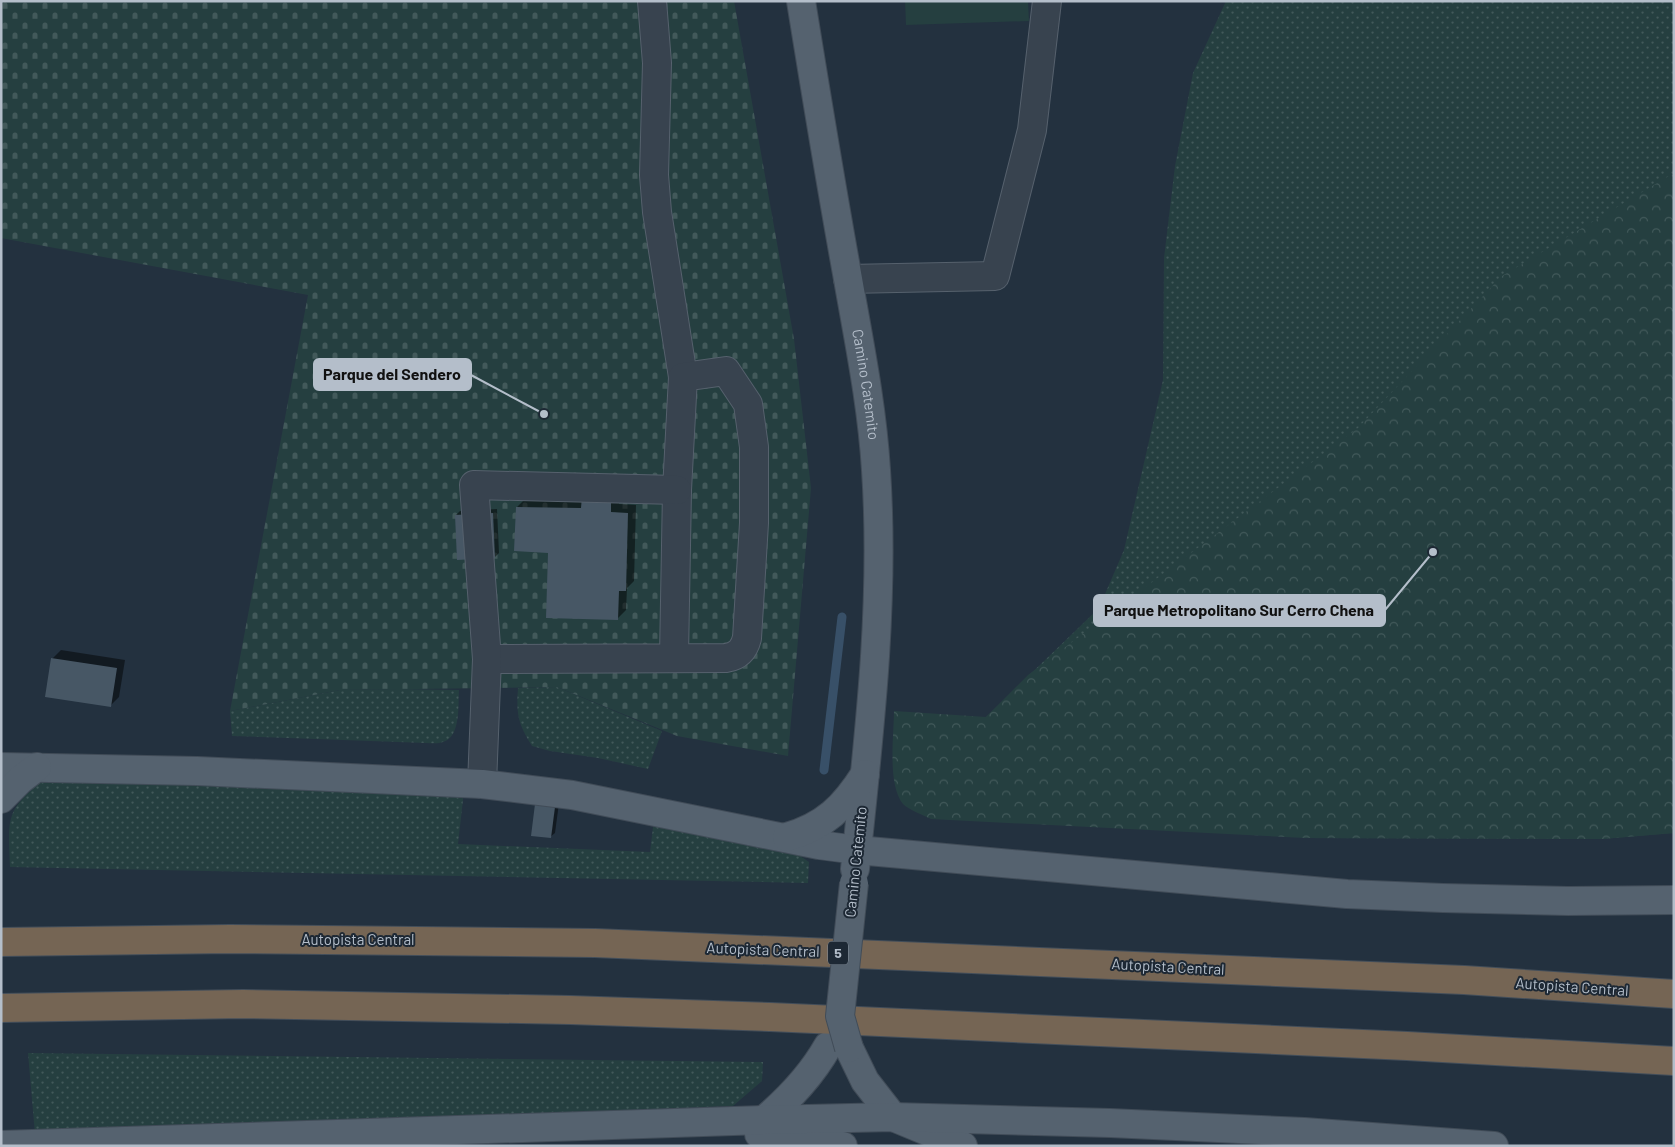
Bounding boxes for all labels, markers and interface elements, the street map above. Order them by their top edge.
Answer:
street label: Camino Catemito [849,328,883,441]
callout: Parque del Sendero [314,359,471,390]
text: Parque del Sendero [323,364,461,383]
callout: Parque Metropolitano Sur Cerro Chena [1094,595,1385,626]
text: Parque Metropolitano Sur Cerro Chena [1104,600,1374,619]
street label: Camino Catemito [840,805,870,918]
street label: Autopista Central [301,930,415,948]
street label: Autopista Central [706,938,820,960]
road number: 5 [828,941,848,964]
street label: Autopista Central [1111,954,1225,978]
street label: Autopista Central [1515,973,1629,999]

